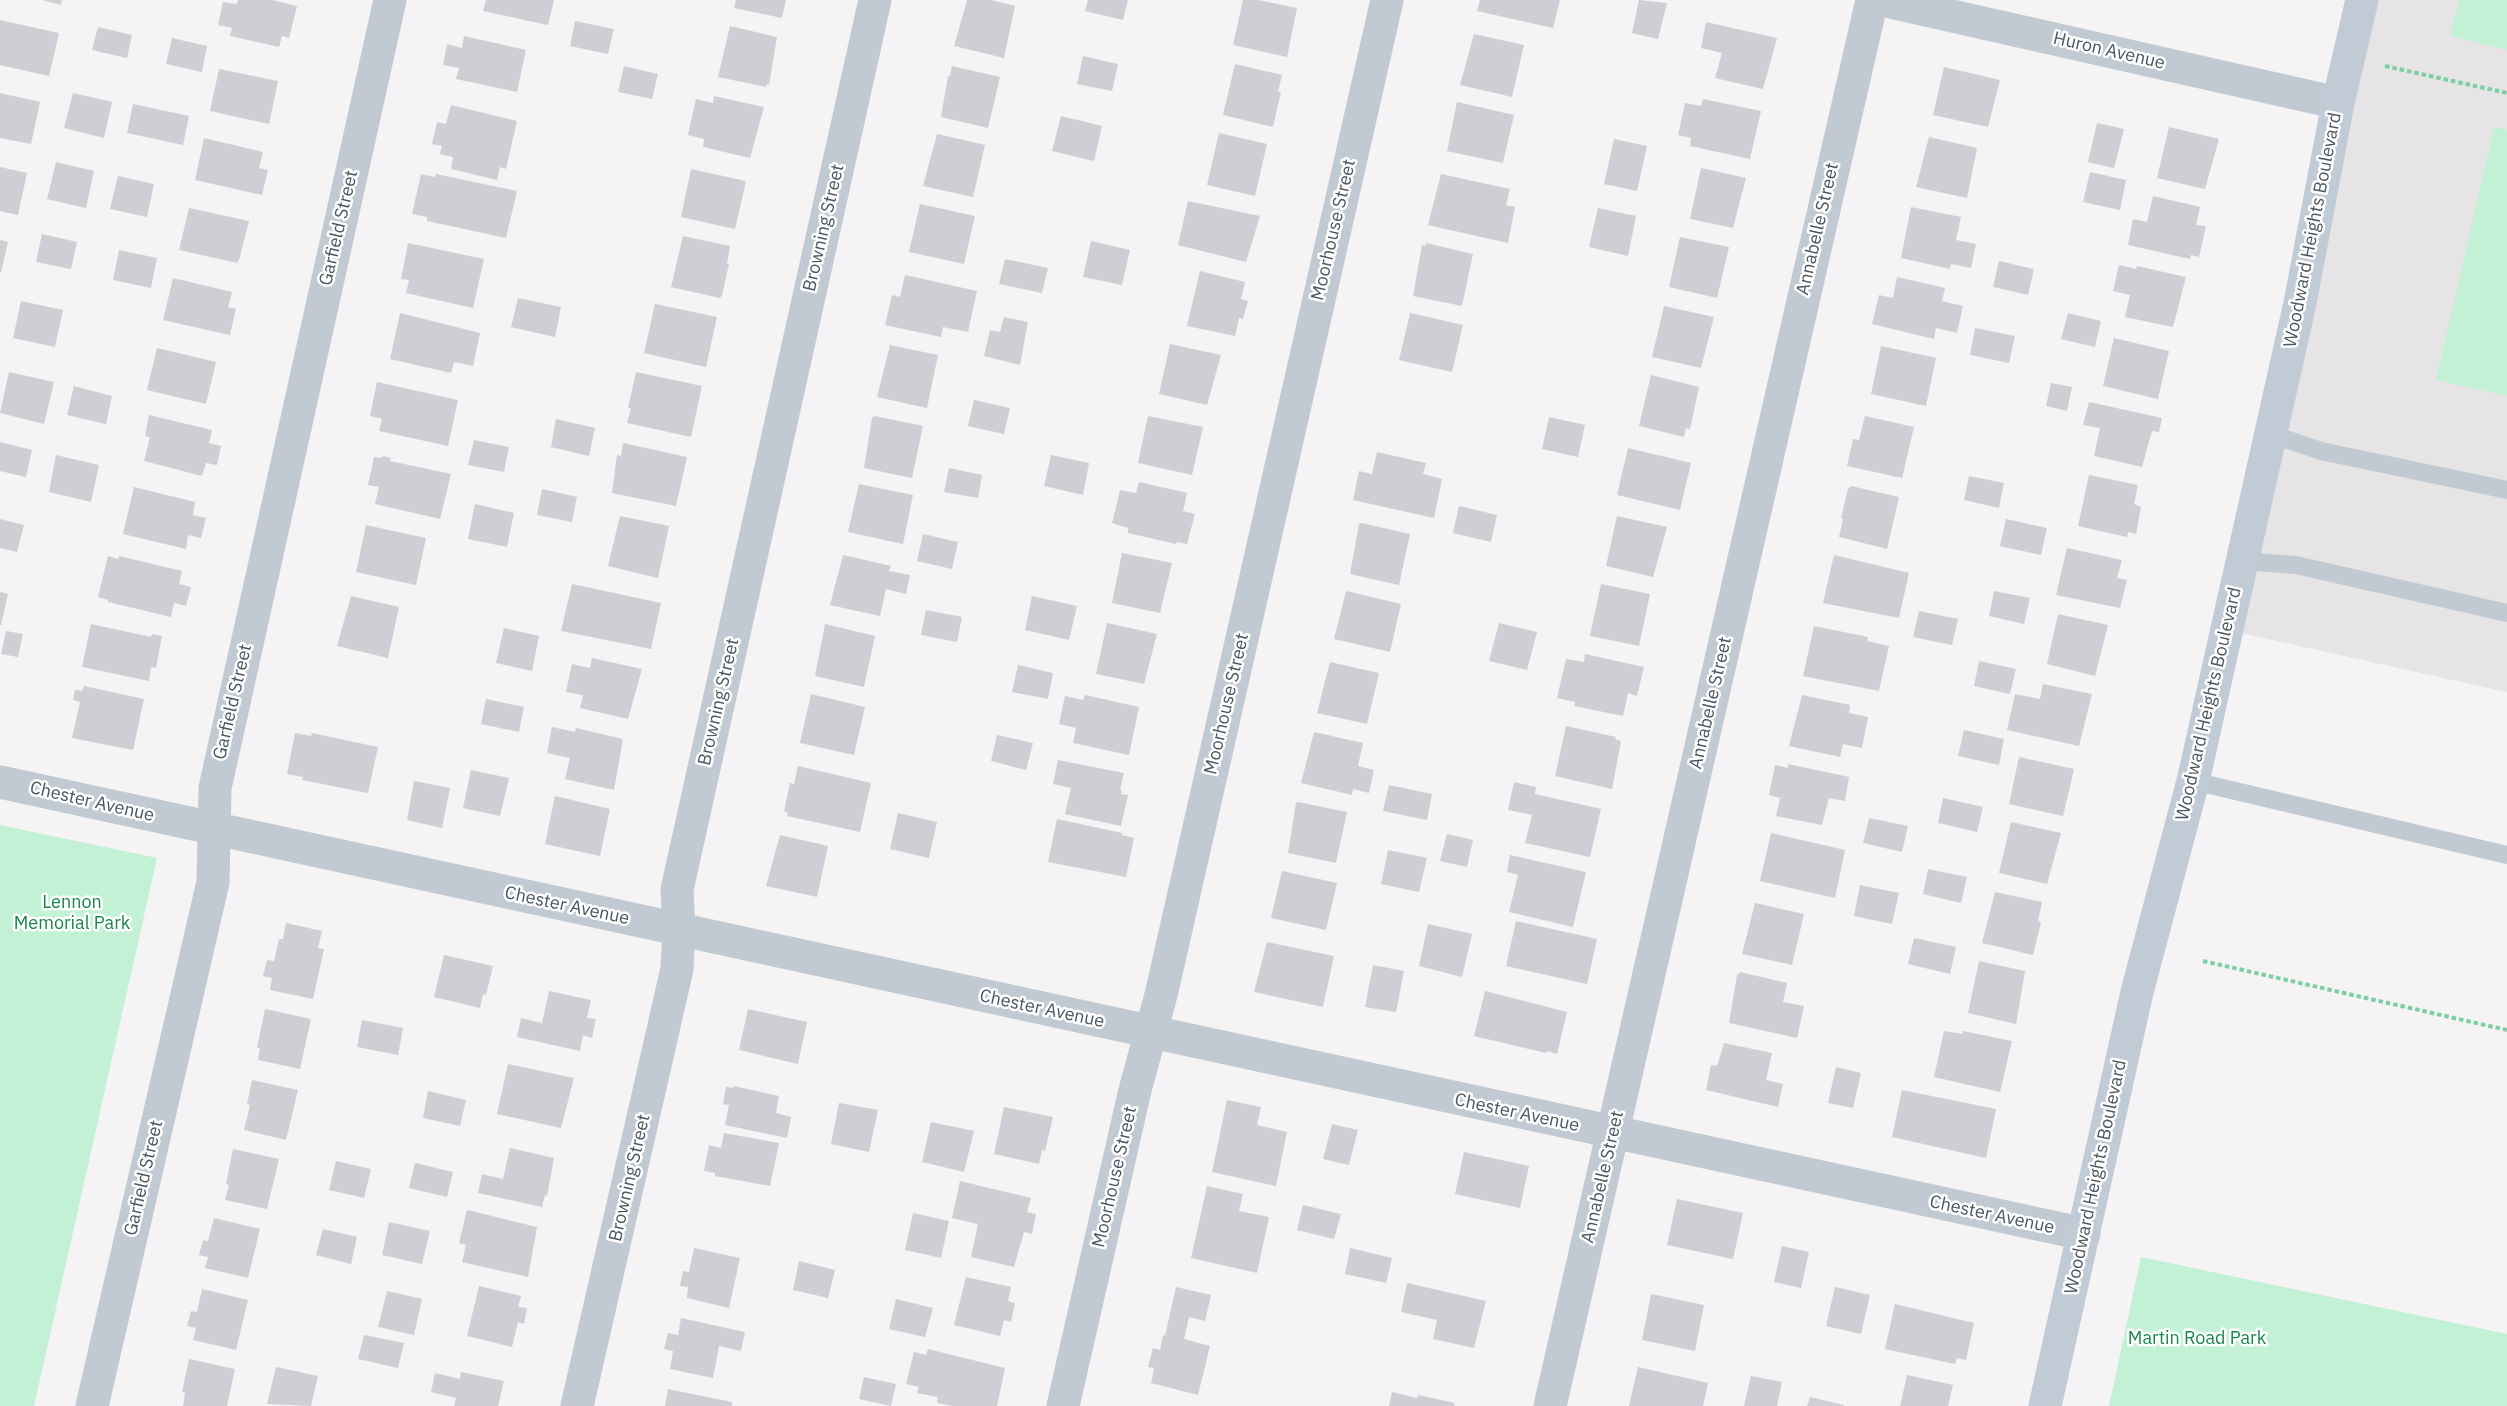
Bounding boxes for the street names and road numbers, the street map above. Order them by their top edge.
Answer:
street label: Huron Avenue [2051,28,2167,74]
street label: Woodward Heights Boulevard [2280,111,2346,349]
street label: Moorhouse Street [1307,157,1361,303]
street label: Annabelle Street [1792,161,1844,297]
street label: Browning Street [799,162,849,294]
street label: Garfield Street [315,168,363,288]
street label: Woodward Heights Boulevard [2172,585,2246,823]
street label: Moorhouse Street [1200,631,1254,777]
street label: Annabelle Street [1685,635,1737,771]
street label: Browning Street [694,636,744,768]
street label: Garfield Street [209,642,257,762]
street label: Chester Avenue [28,777,156,827]
street label: Chester Avenue [503,882,631,930]
street label: Chester Avenue [978,985,1106,1033]
street label: Woodward Heights Boulevard [2061,1058,2131,1296]
street label: Chester Avenue [1453,1089,1581,1137]
street label: Moorhouse Street [1088,1104,1142,1250]
street label: Annabelle Street [1577,1109,1629,1245]
street label: Browning Street [605,1112,655,1244]
street label: Garfield Street [120,1118,168,1238]
street label: Chester Avenue [1928,1191,2056,1239]

